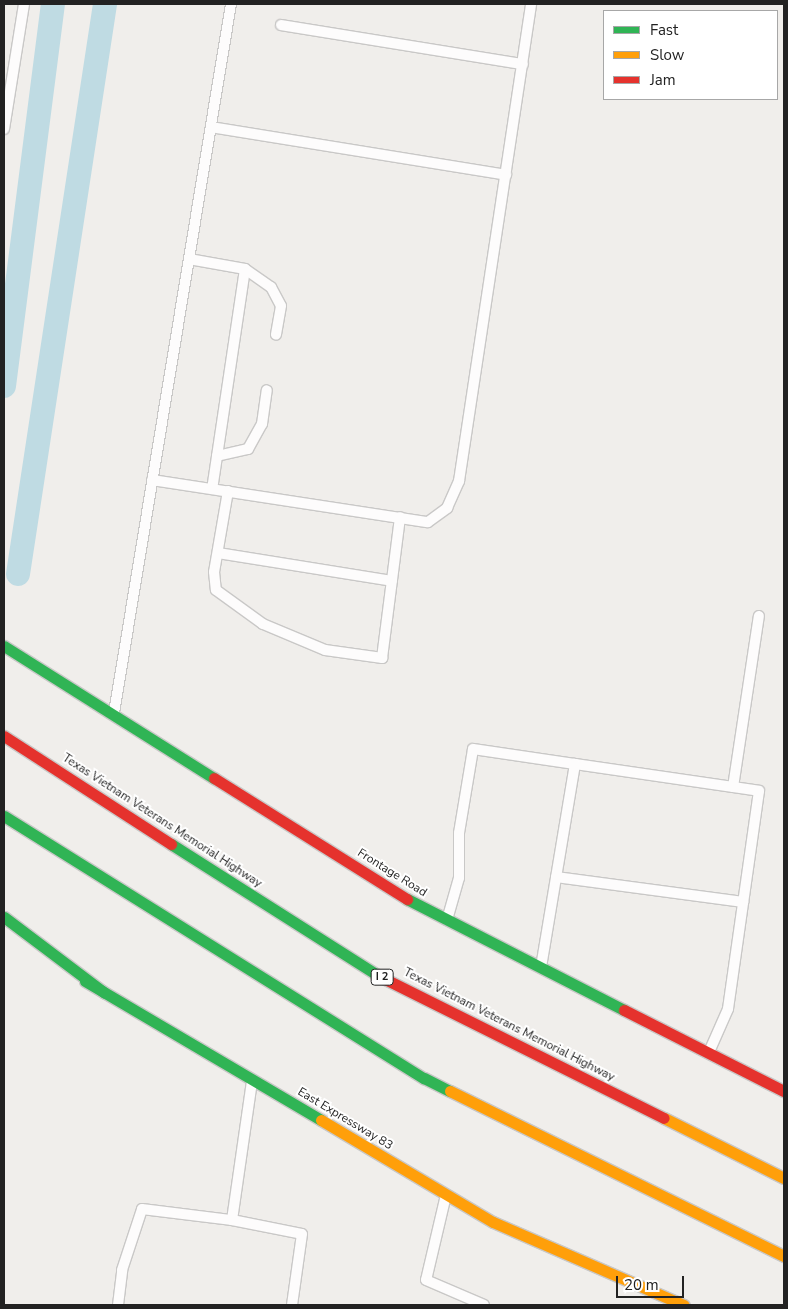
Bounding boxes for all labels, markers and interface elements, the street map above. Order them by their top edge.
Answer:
legend [603,10,778,100]
text: Fast [650,20,678,40]
text: Slow [650,45,684,65]
text: Jam [650,70,676,90]
street label: Texas Vietnam Veterans Memorial Highway [60,751,264,891]
street label: Frontage Road [355,846,429,900]
street label: Texas Vietnam Veterans Memorial Highway [401,965,617,1085]
road number: I 2 [370,969,394,986]
street label: East Expressway 83 [295,1085,395,1153]
scale bar [618,1266,686,1298]
text: 20 m [624,1275,659,1295]

